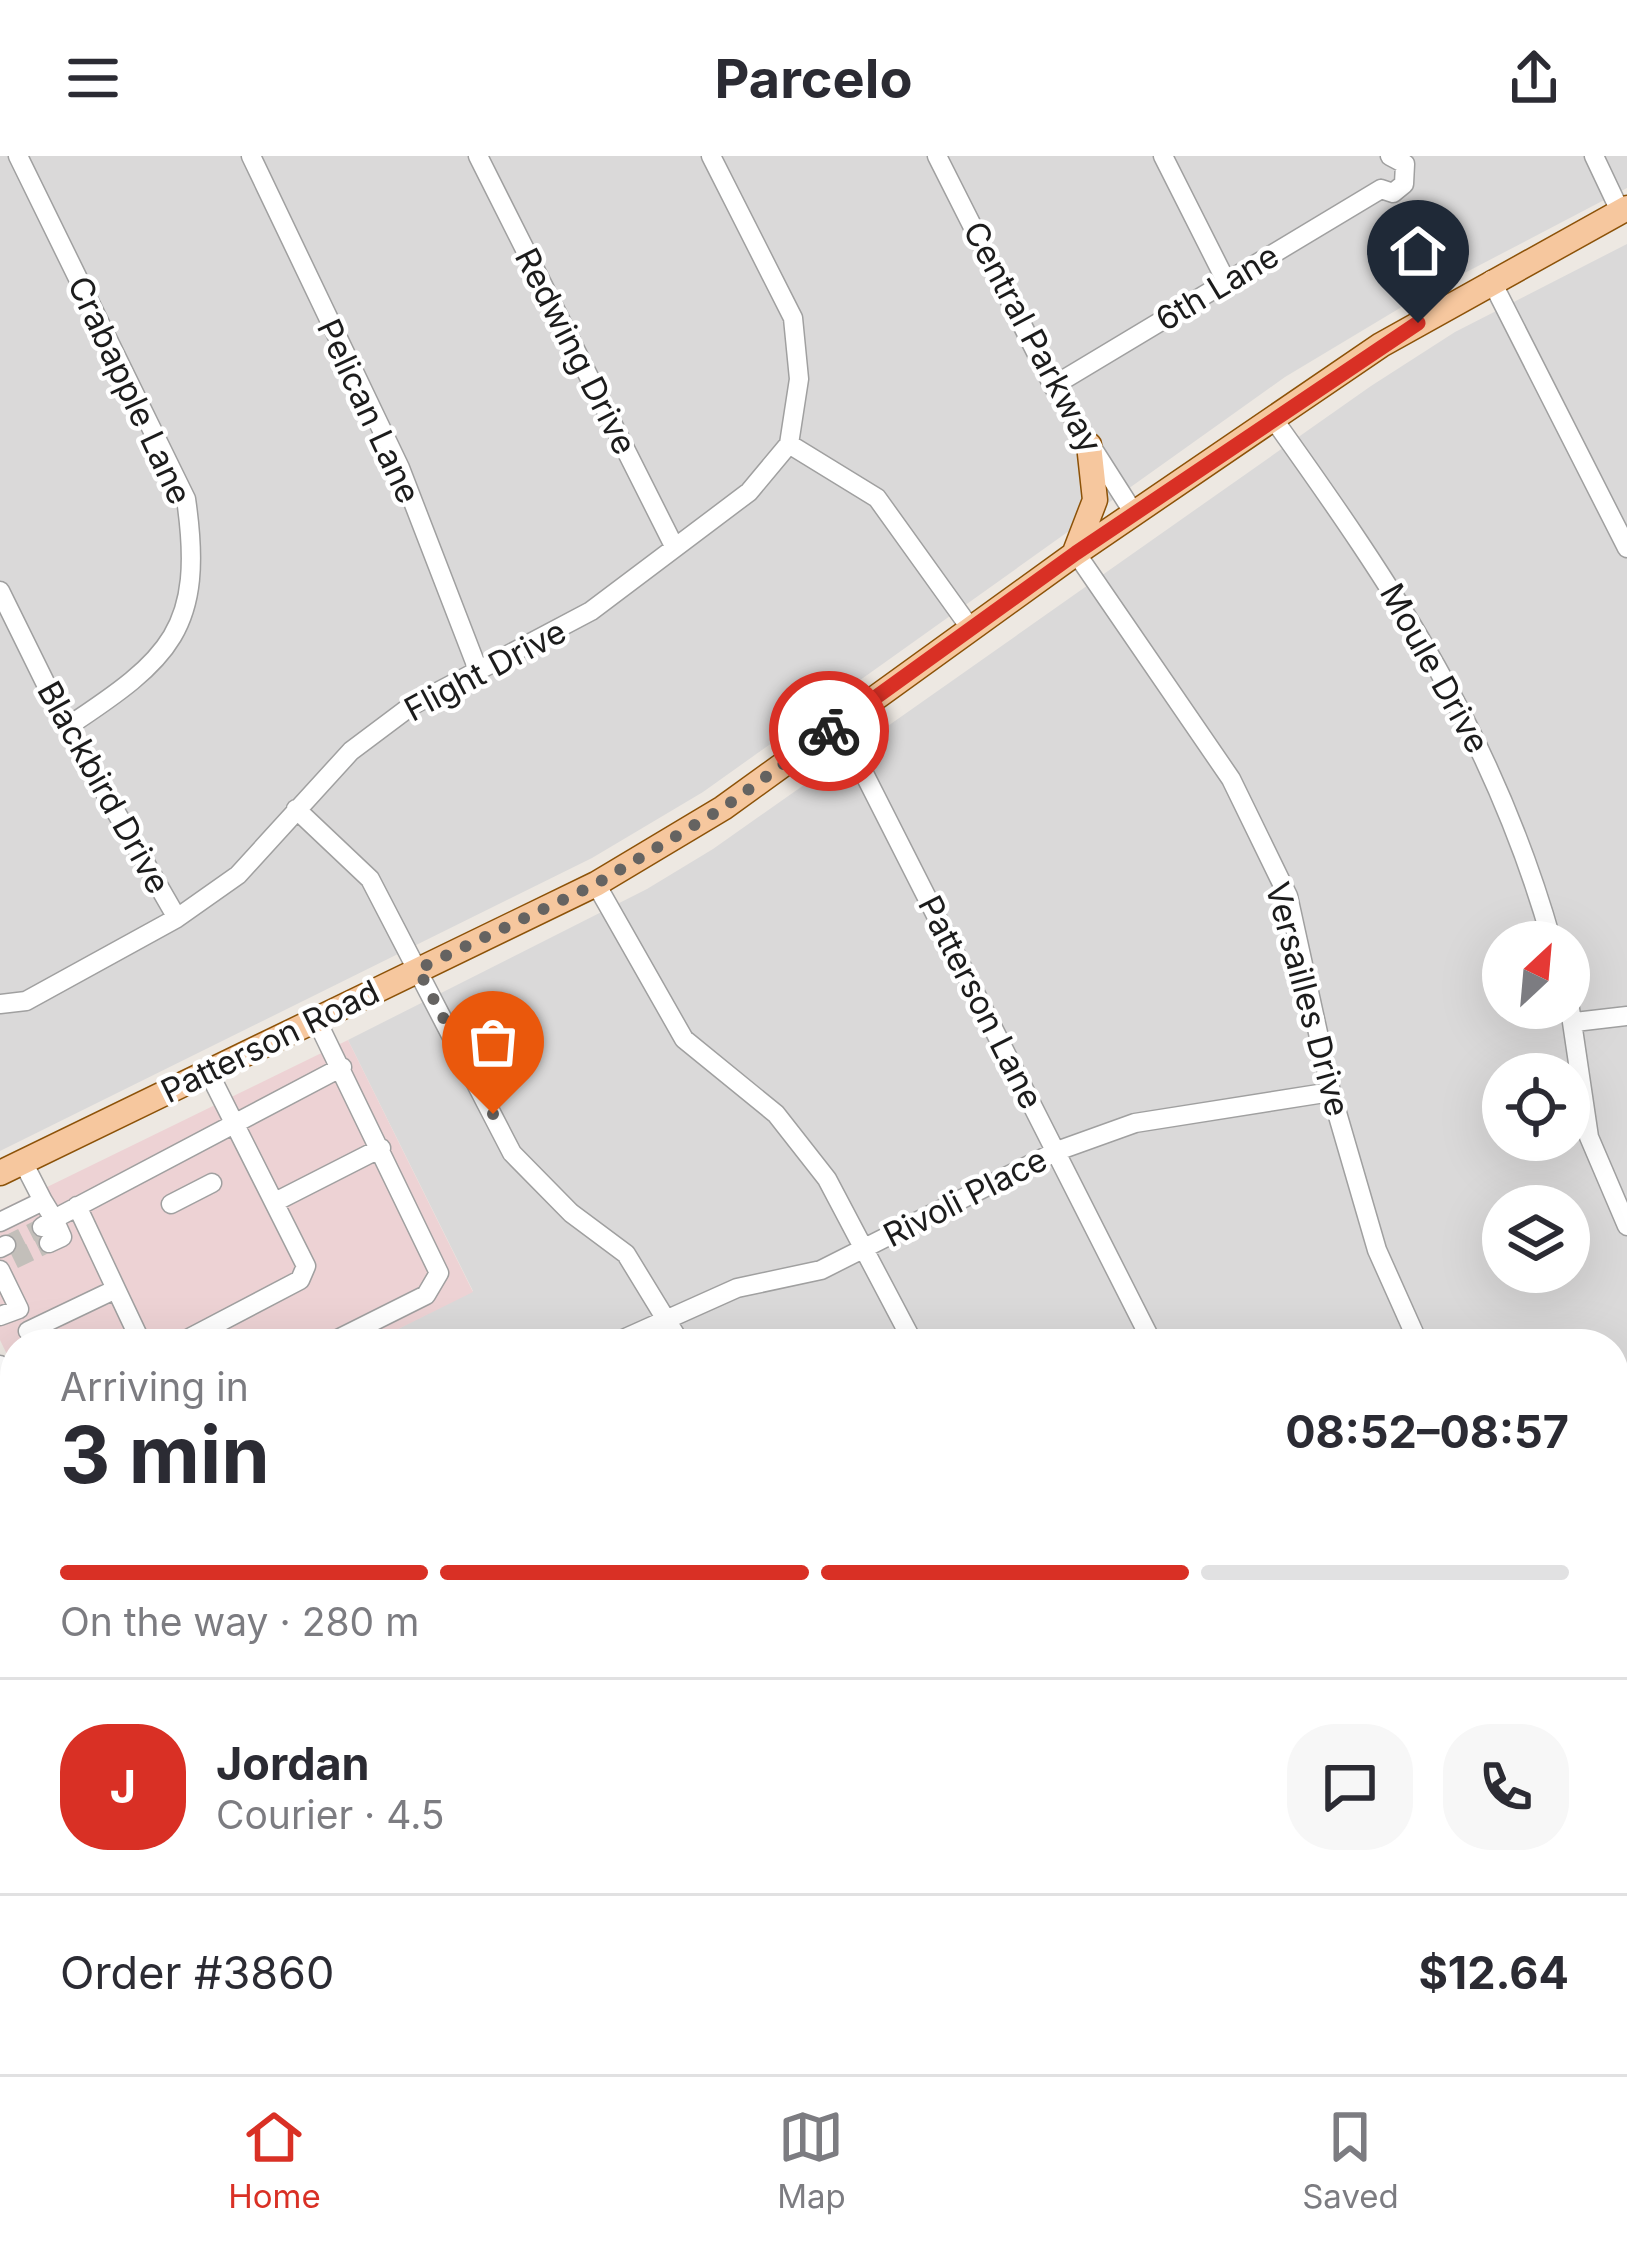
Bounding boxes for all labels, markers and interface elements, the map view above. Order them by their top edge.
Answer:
icon: menu [60,45,126,111]
icon: share [1501,45,1567,111]
text: Parcelo [714,46,913,111]
pin [1367,200,1469,323]
street label: Central Parkway [955,215,1111,459]
icon: home [1385,218,1451,284]
street label: 6th Lane [1148,235,1286,339]
street label: Redwing Drive [507,241,645,461]
street label: Crabapple Lane [60,270,200,510]
street label: Pelican Lane [309,313,429,509]
street label: Moule Drive [1372,576,1498,760]
street label: Flight Drive [397,611,573,729]
courier [769,671,889,791]
street label: Blackbird Drive [29,674,179,900]
icon: bike [796,698,862,764]
street label: Versailles Drive [1258,878,1358,1120]
street label: Patterson Lane [910,889,1052,1115]
north arrow [1482,921,1590,1029]
map controls [1482,921,1590,1293]
street label: Patterson Road [155,971,385,1111]
pin [442,991,544,1114]
icon: bag [460,1009,526,1075]
button: locate [1482,1053,1590,1161]
street label: Rivoli Place [877,1139,1053,1255]
button: layers [1482,1185,1590,1293]
text: Arriving in [60,1363,249,1410]
text: 08:52–08:57 [1285,1404,1569,1459]
text: 3 min [60,1407,270,1502]
text: On the way · 280 m [60,1598,419,1645]
button: chat [1287,1724,1413,1850]
button: phone [1443,1724,1569,1850]
text: Jordan [216,1736,370,1791]
text: J [110,1759,136,1814]
text: Courier · 4.5 [216,1791,445,1838]
text: Order #3860 [60,1945,334,2000]
text: $12.64 [1418,1945,1569,2000]
tab: Home [228,2104,321,2216]
tab: Map [777,2104,846,2216]
tab: Saved [1302,2104,1399,2216]

